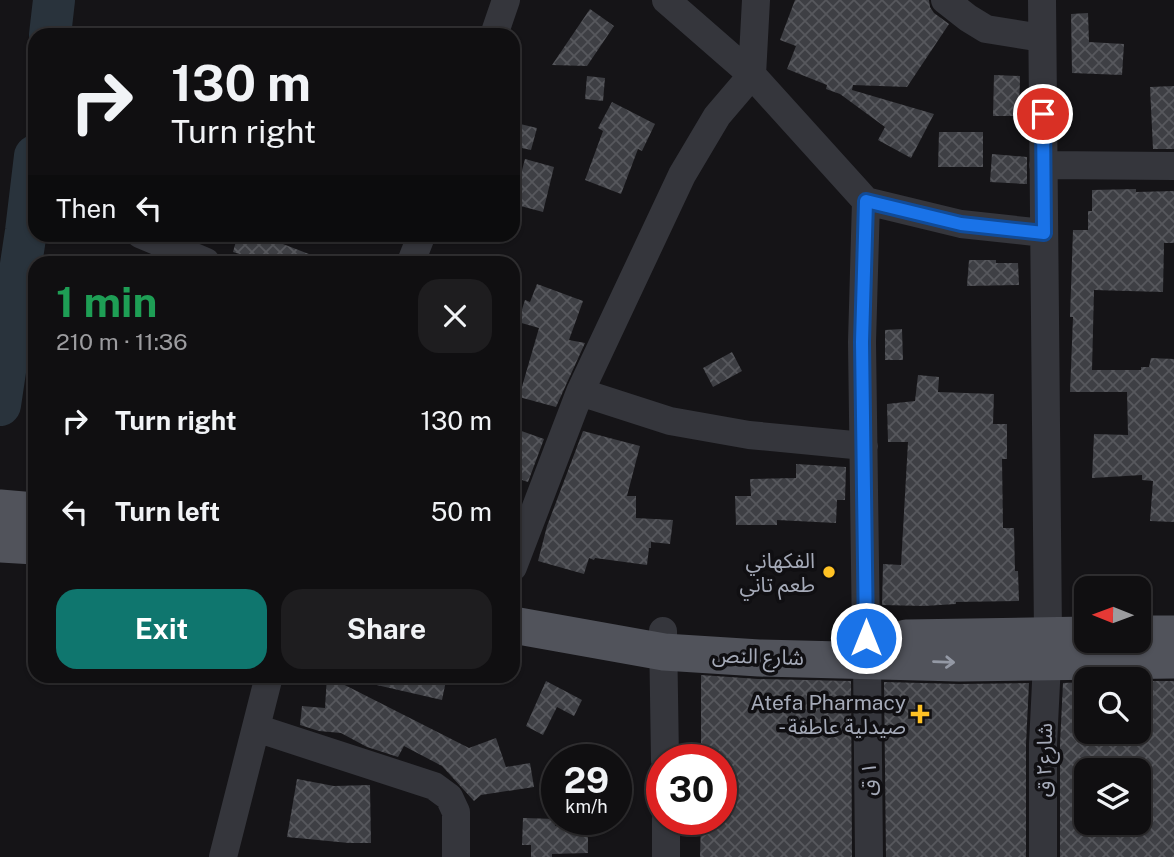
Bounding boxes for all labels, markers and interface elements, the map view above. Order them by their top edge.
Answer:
text: 130 m [171,54,311,112]
icon: right [56,56,147,147]
pin [1013,84,1073,144]
icon: arrive [1024,95,1062,133]
text: Turn right [171,113,316,150]
icon: left [130,189,168,227]
text: Then [56,193,116,224]
text: 1 min [56,277,157,326]
button: close [418,279,492,353]
text: 210 m · 11:36 [56,328,188,355]
icon: right [56,402,94,440]
text: Turn right [115,405,237,436]
text: 130 m [420,405,492,436]
icon: left [56,493,94,531]
text: Turn left [115,496,220,527]
text: 50 m [431,496,492,527]
place label: الفكهاني طعم تاني [739,548,815,600]
marker: الفكهاني طعم تاني [821,564,837,580]
north arrow [1074,576,1152,653]
map controls [1074,576,1151,835]
button: Exit [56,589,267,669]
button: Share [281,589,492,669]
position arrow [829,601,903,675]
street label: شارع النص [711,642,804,673]
one-way arrow [932,655,955,669]
button: search [1074,667,1151,744]
place label: Atefa Pharmacy - صيدلية عاطفة [750,690,906,739]
marker: Atefa Pharmacy - صيدلية عاطفة [912,706,928,722]
street label: شارع٢ ق [1031,723,1060,797]
speed limit sign: 30 [646,744,737,835]
button: layers [1074,758,1151,835]
text: 29 [564,760,609,801]
street label: ١ ق [856,762,881,796]
text: km/h [565,796,608,817]

